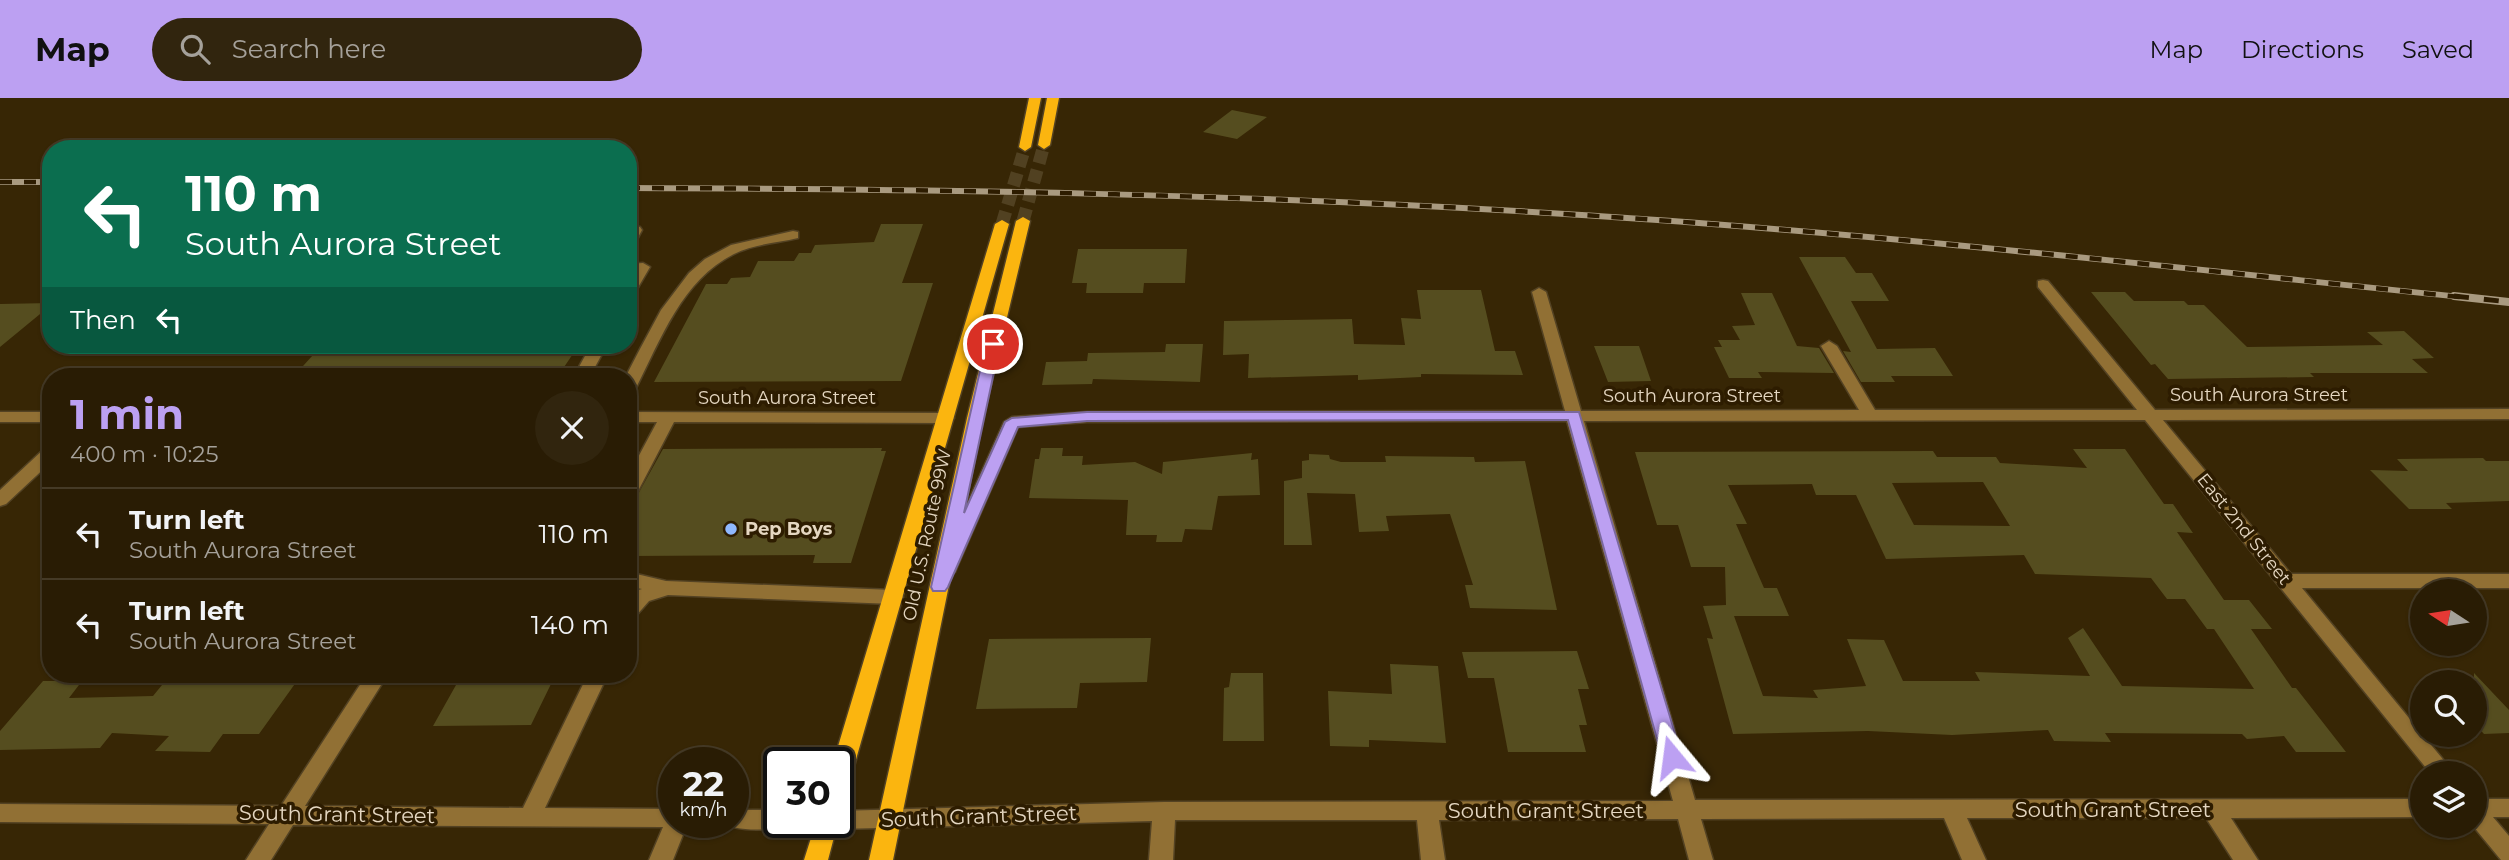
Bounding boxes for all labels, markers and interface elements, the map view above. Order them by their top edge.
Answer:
search box [152,18,642,81]
text: Map [35,29,110,69]
icon: search [176,30,214,68]
text: Search here [232,33,386,65]
text: Map [2150,35,2203,64]
text: Directions [2241,35,2364,64]
text: Saved [2402,35,2474,64]
text: 110 m [185,164,322,223]
icon: left [70,168,161,259]
text: South Aurora Street [185,224,501,263]
icon: left [150,301,188,339]
text: Then [70,304,136,336]
pin [963,314,1023,374]
icon: arrive [974,325,1012,363]
street label: South Aurora Street [2170,384,2348,406]
street label: South Aurora Street [1603,385,1781,407]
street label: South Aurora Street [698,387,876,409]
text: 1 min [70,388,184,440]
button: close [535,391,609,465]
text: 400 m · 10:25 [70,440,218,468]
street label: Old U.S. Route 99W [898,447,956,623]
street label: East 2nd Street [2192,469,2296,589]
text: Turn left [129,504,245,536]
icon: left [70,515,108,553]
text: 110 m [539,518,609,550]
place label: Pep Boys [745,518,833,540]
marker: Pep Boys [723,521,739,537]
text: South Aurora Street [129,536,356,564]
north arrow [2410,579,2487,656]
map controls [2410,579,2487,838]
text: Turn left [129,595,245,627]
icon: left [70,606,108,644]
text: 140 m [531,609,609,641]
text: South Aurora Street [129,627,356,655]
button: search [2410,670,2487,747]
position arrow [1635,720,1709,794]
speed limit sign: 30 [763,747,854,838]
button: layers [2410,761,2487,838]
text: 22 [683,762,724,805]
street label: South Grant Street [2015,797,2211,822]
street label: South Grant Street [1448,798,1644,823]
text: km/h [679,799,728,821]
street label: South Grant Street [239,800,435,828]
street label: South Grant Street [880,800,1078,832]

